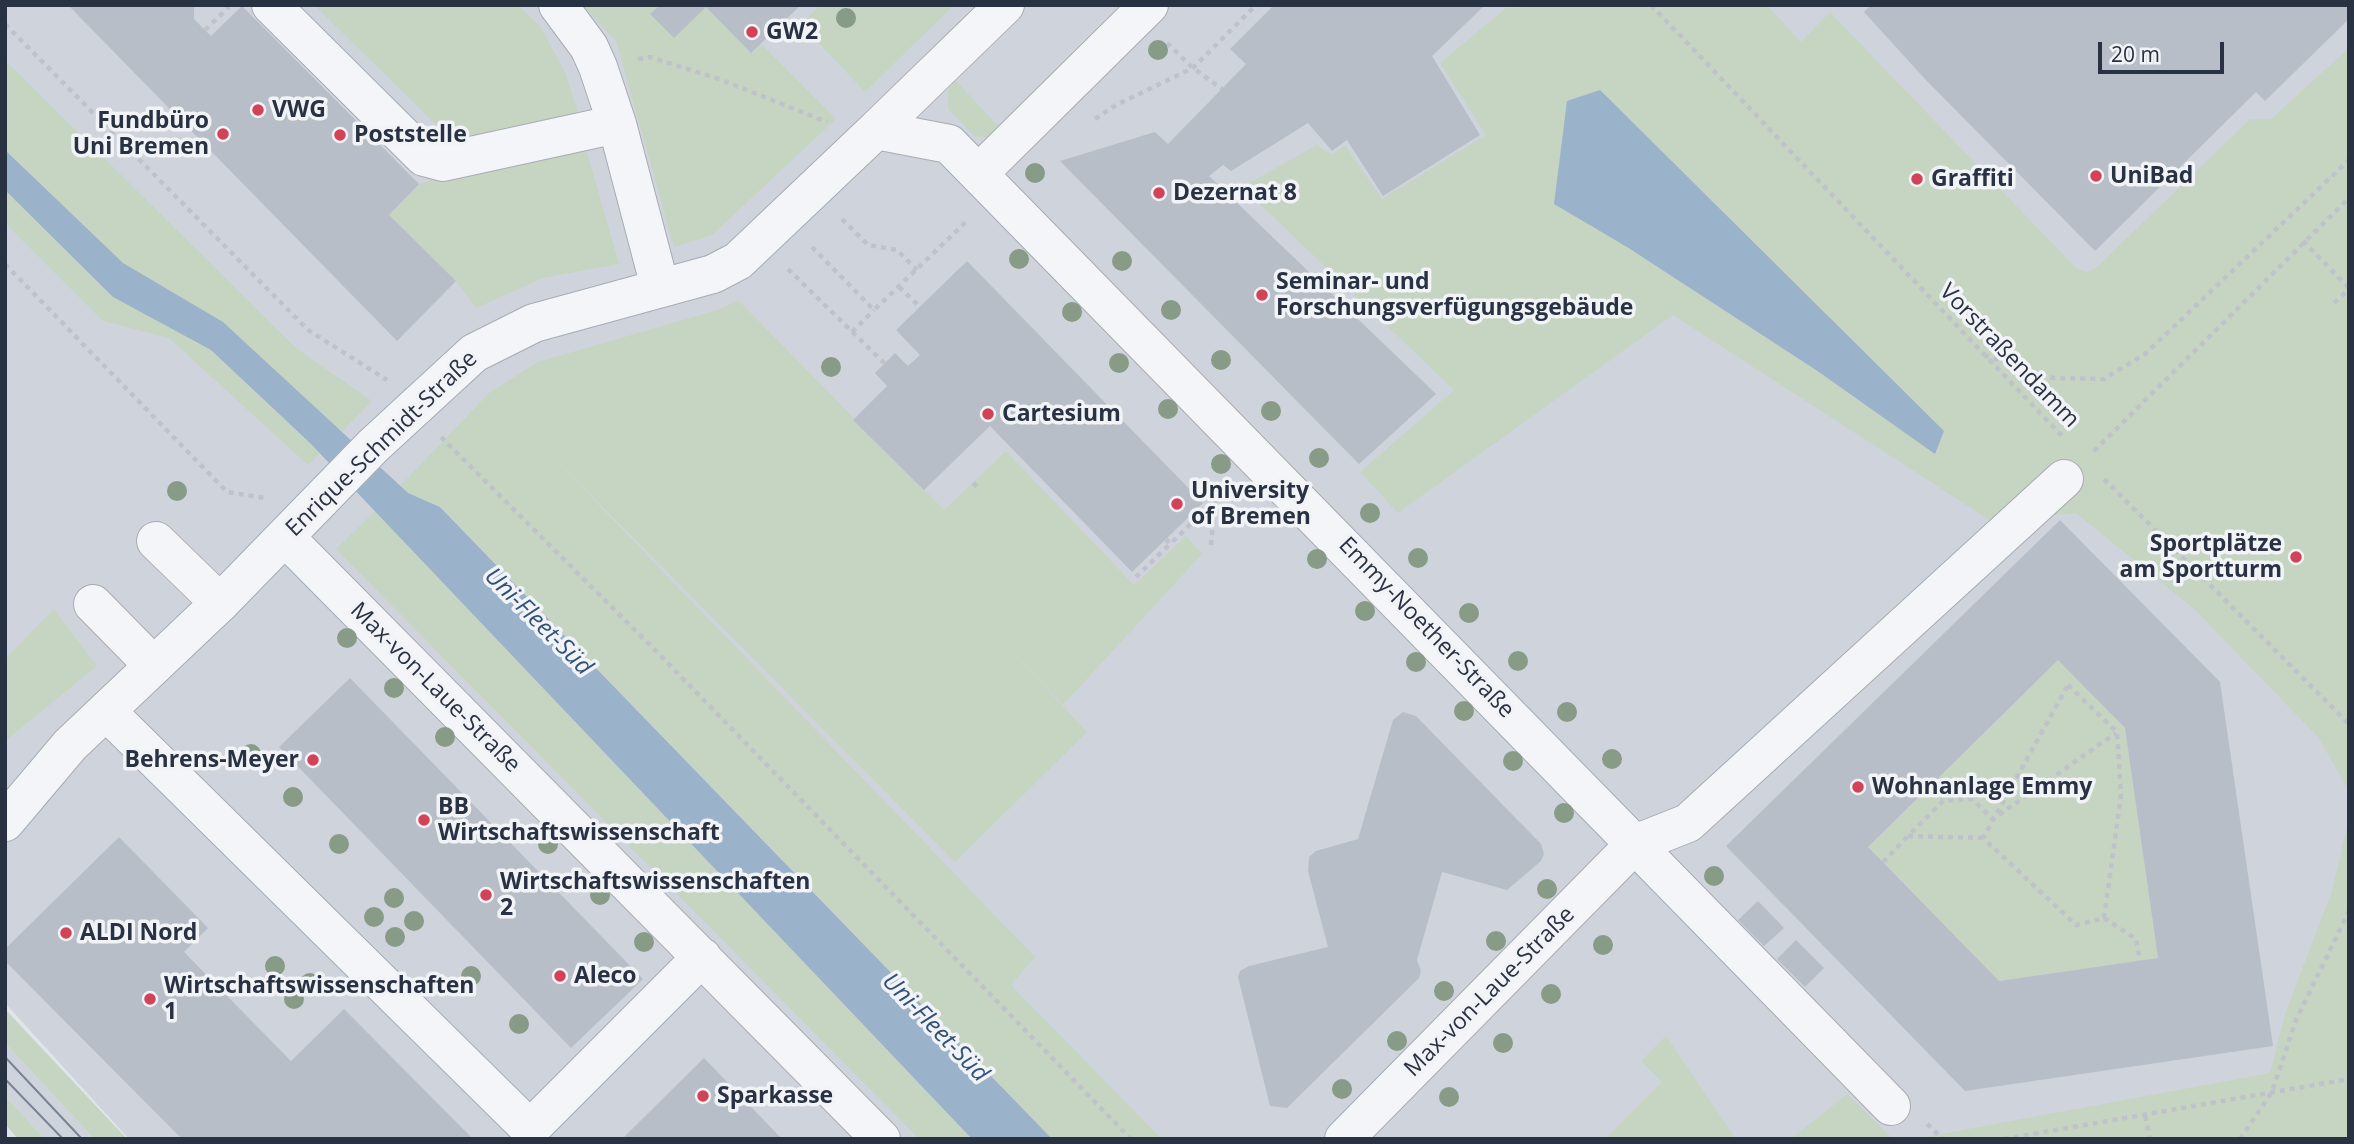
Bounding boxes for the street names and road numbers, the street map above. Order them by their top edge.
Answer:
street label: Vorstraßendamm [1933,278,2085,434]
street label: Enrique-Schmidt-Straße [281,345,483,543]
street label: Emmy-Noether-Straße [1333,532,1519,724]
street label: Max-von-Laue-Straße [344,597,526,779]
street label: Max-von-Laue-Straße [1399,901,1581,1083]

